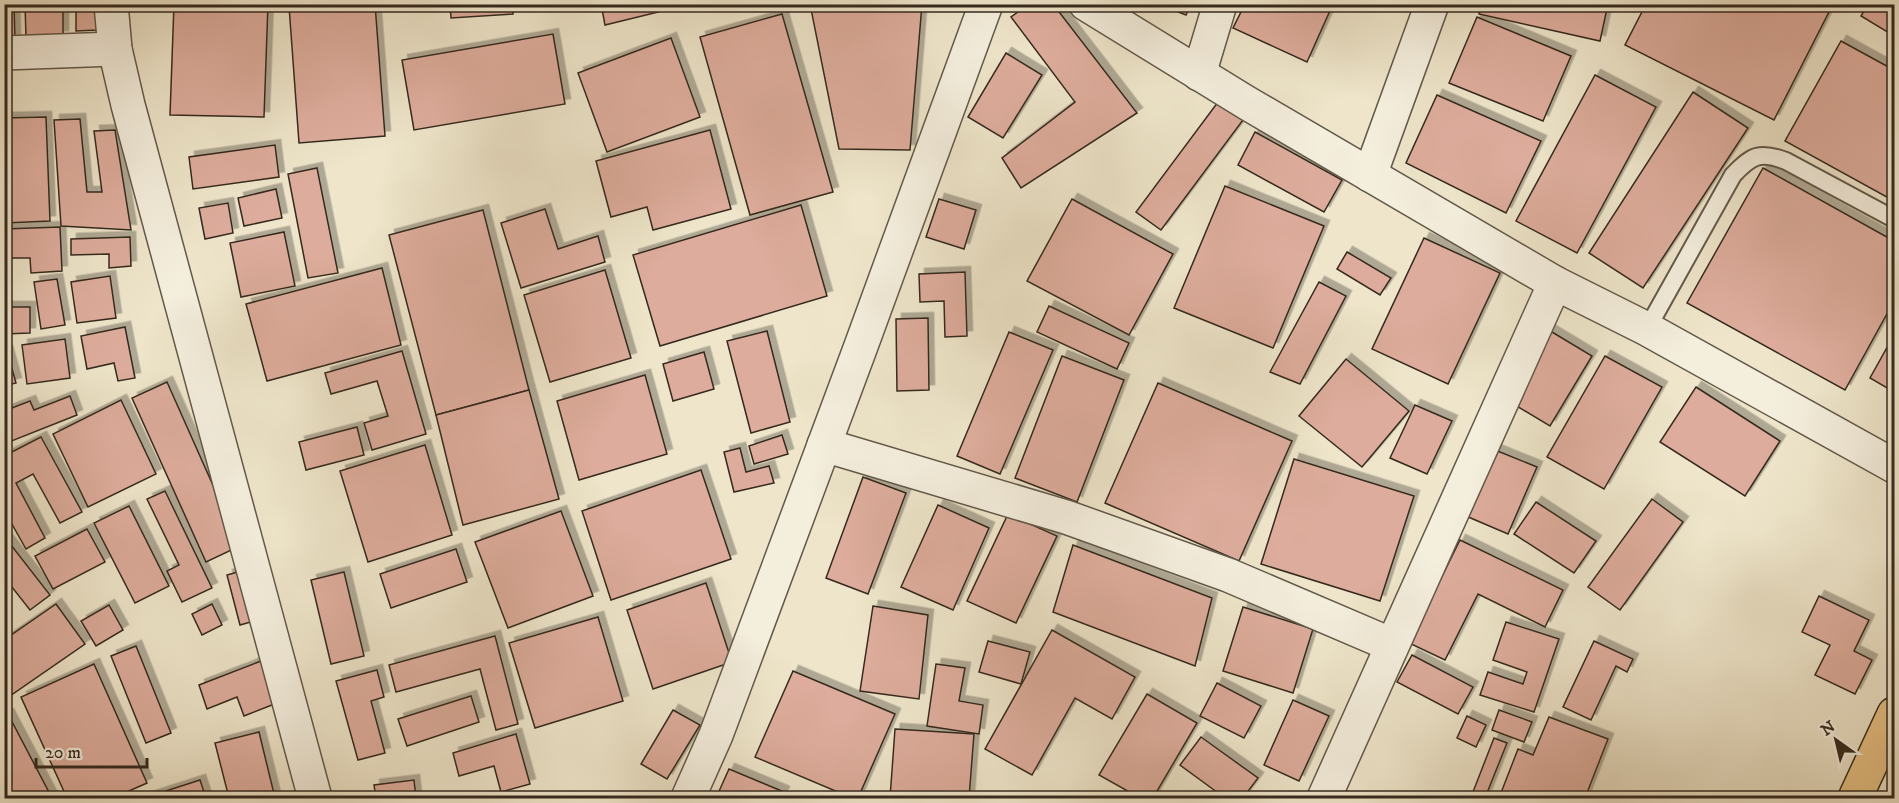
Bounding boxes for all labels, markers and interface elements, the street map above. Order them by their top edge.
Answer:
north arrow [1806,710,1866,770]
text: N [1817,716,1839,740]
scale bar [36,731,147,769]
text: 20 m [45,742,81,764]

